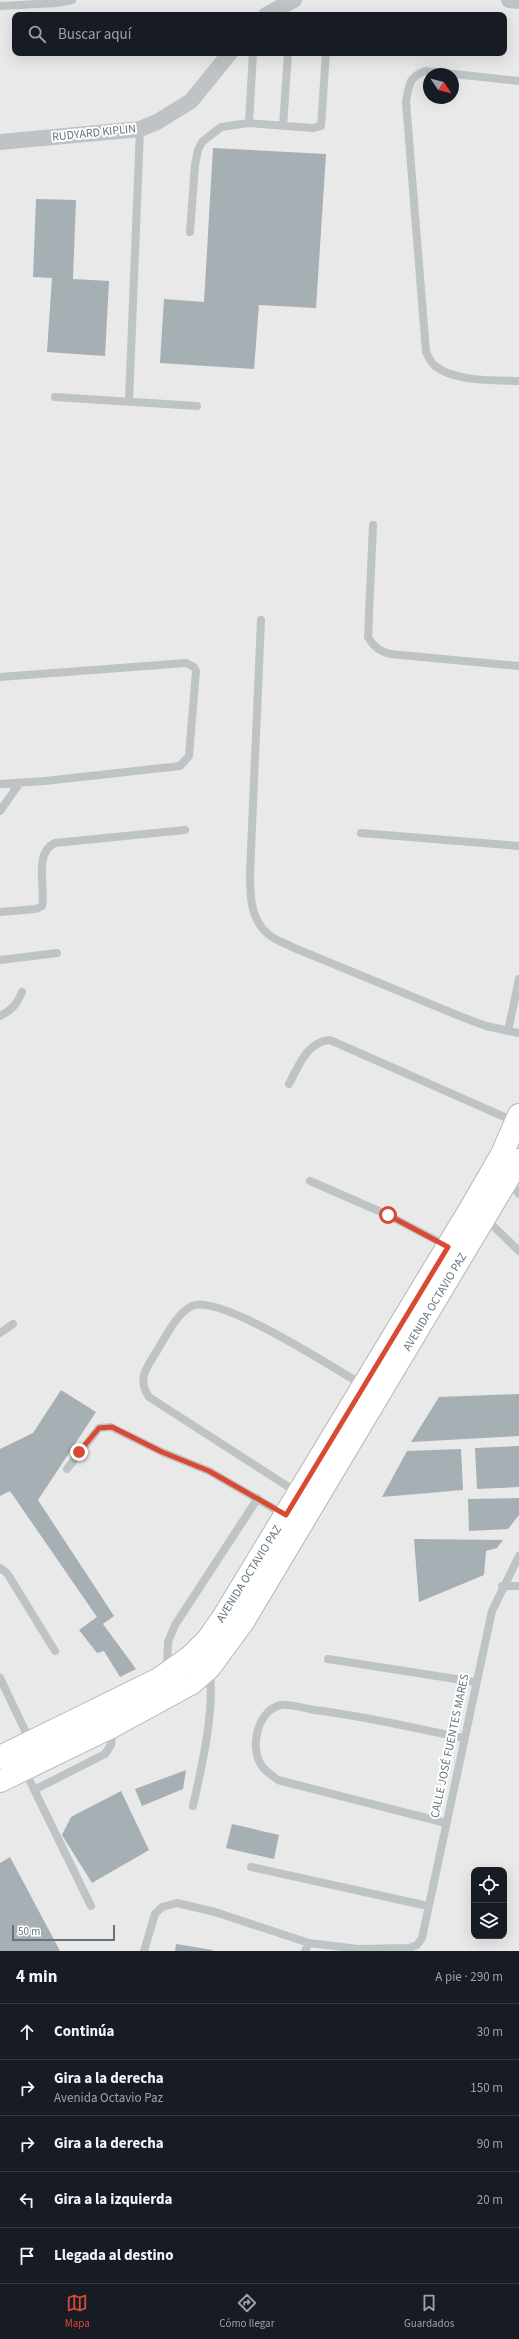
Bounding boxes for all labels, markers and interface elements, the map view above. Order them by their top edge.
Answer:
search box [12,12,507,56]
icon: search [26,23,48,45]
text: Buscar aquí [58,24,131,45]
north arrow [423,68,459,104]
street label: RUDYARD KIPLIN [51,120,137,146]
route start [379,1206,397,1224]
street label: AVENIDA OCTAVIO PAZ [399,1250,471,1354]
route end [70,1443,88,1461]
street label: AVENIDA OCTAVIO PAZ [212,1522,286,1626]
street label: CALLE JOSÉ FUENTES MARES [426,1672,474,1820]
map controls [471,1867,507,1939]
button: locate [471,1867,507,1903]
button: layers [471,1903,507,1939]
scale bar [12,1923,115,1942]
text: 50 m [18,1924,40,1939]
text: 4 min [16,1965,57,1989]
text: A pie · 290 m [435,1968,503,1986]
icon: ahead [16,2021,38,2043]
text: Continúa [54,2021,115,2042]
text: 30 m [477,2023,503,2041]
text: Gira a la derecha [54,2068,164,2089]
icon: right [16,2077,38,2099]
text: 150 m [470,2079,503,2097]
text: Avenida Octavio Paz [54,2089,163,2107]
icon: right [16,2133,38,2155]
text: Gira a la derecha [54,2133,164,2154]
text: 90 m [477,2135,503,2153]
icon: left [16,2189,38,2211]
text: Gira a la izquierda [54,2189,173,2210]
text: 20 m [477,2191,503,2209]
icon: arrive [16,2245,38,2267]
text: Llegada al destino [54,2245,174,2266]
tab: Mapa [65,2292,90,2331]
tab: Cómo llegar [219,2292,274,2331]
tab: Guardados [404,2292,454,2331]

